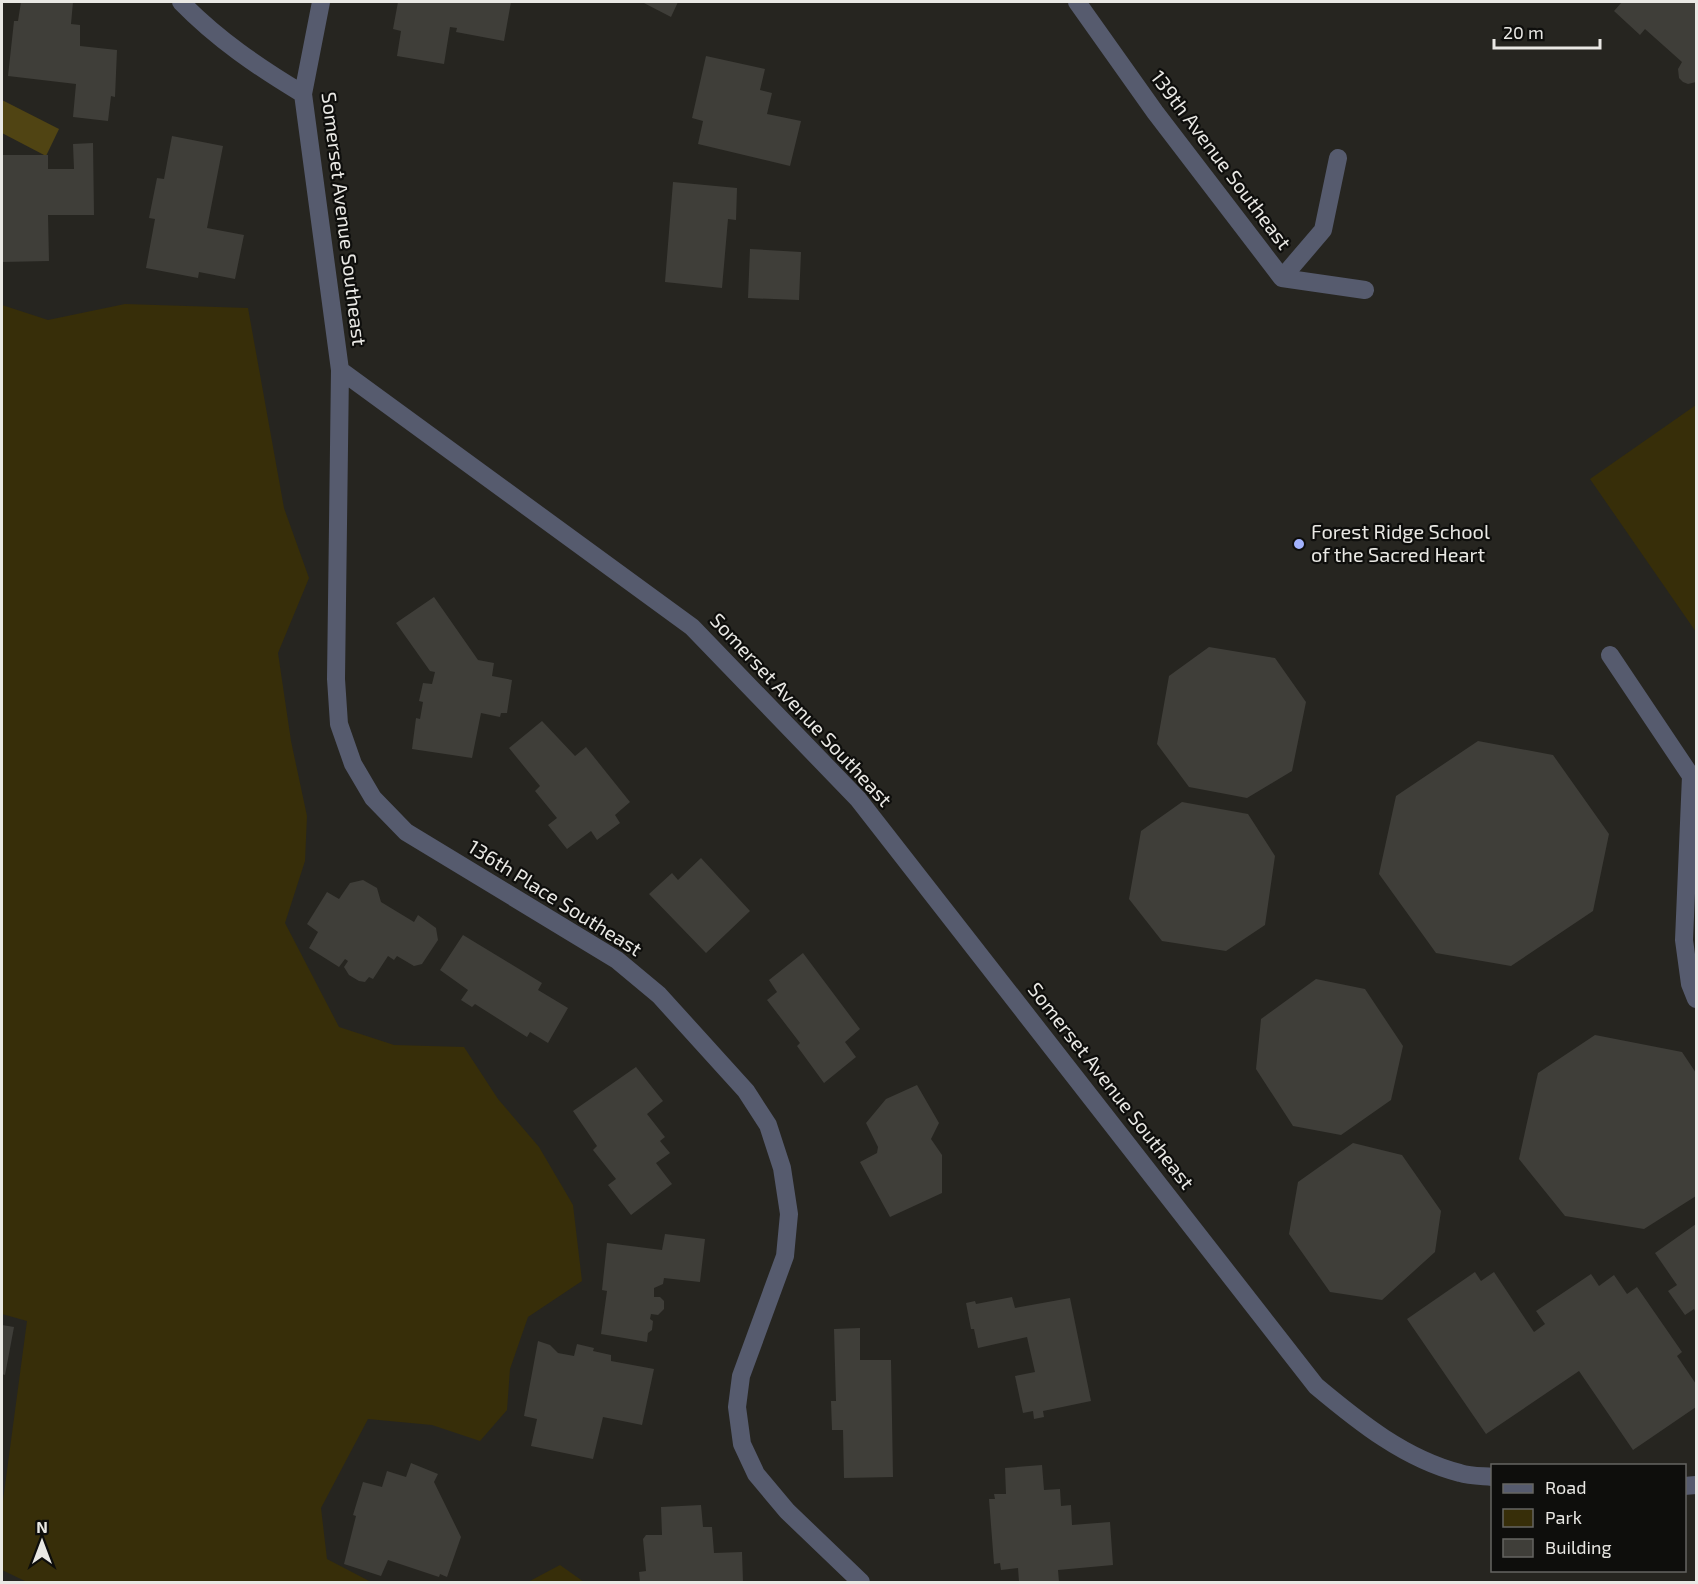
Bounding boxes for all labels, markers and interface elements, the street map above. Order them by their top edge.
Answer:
scale bar [1494,12,1600,50]
text: 20 m [1503,21,1544,43]
street label: 139th Avenue Southeast [1147,65,1297,254]
street label: Somerset Avenue Southeast [318,91,373,348]
place label: Forest Ridge School of the Sacred Heart [1311,519,1490,566]
marker: Forest Ridge School of the Sacred Heart [1292,537,1306,551]
street label: Somerset Avenue Southeast [706,608,898,811]
street label: 136th Place Southeast [464,834,647,961]
street label: Somerset Avenue Southeast [1024,977,1200,1194]
legend [1491,1464,1686,1572]
text: Road [1545,1476,1586,1498]
text: Park [1545,1506,1582,1528]
north arrow [12,1512,72,1572]
text: N [36,1517,48,1536]
text: Building [1545,1536,1612,1558]

